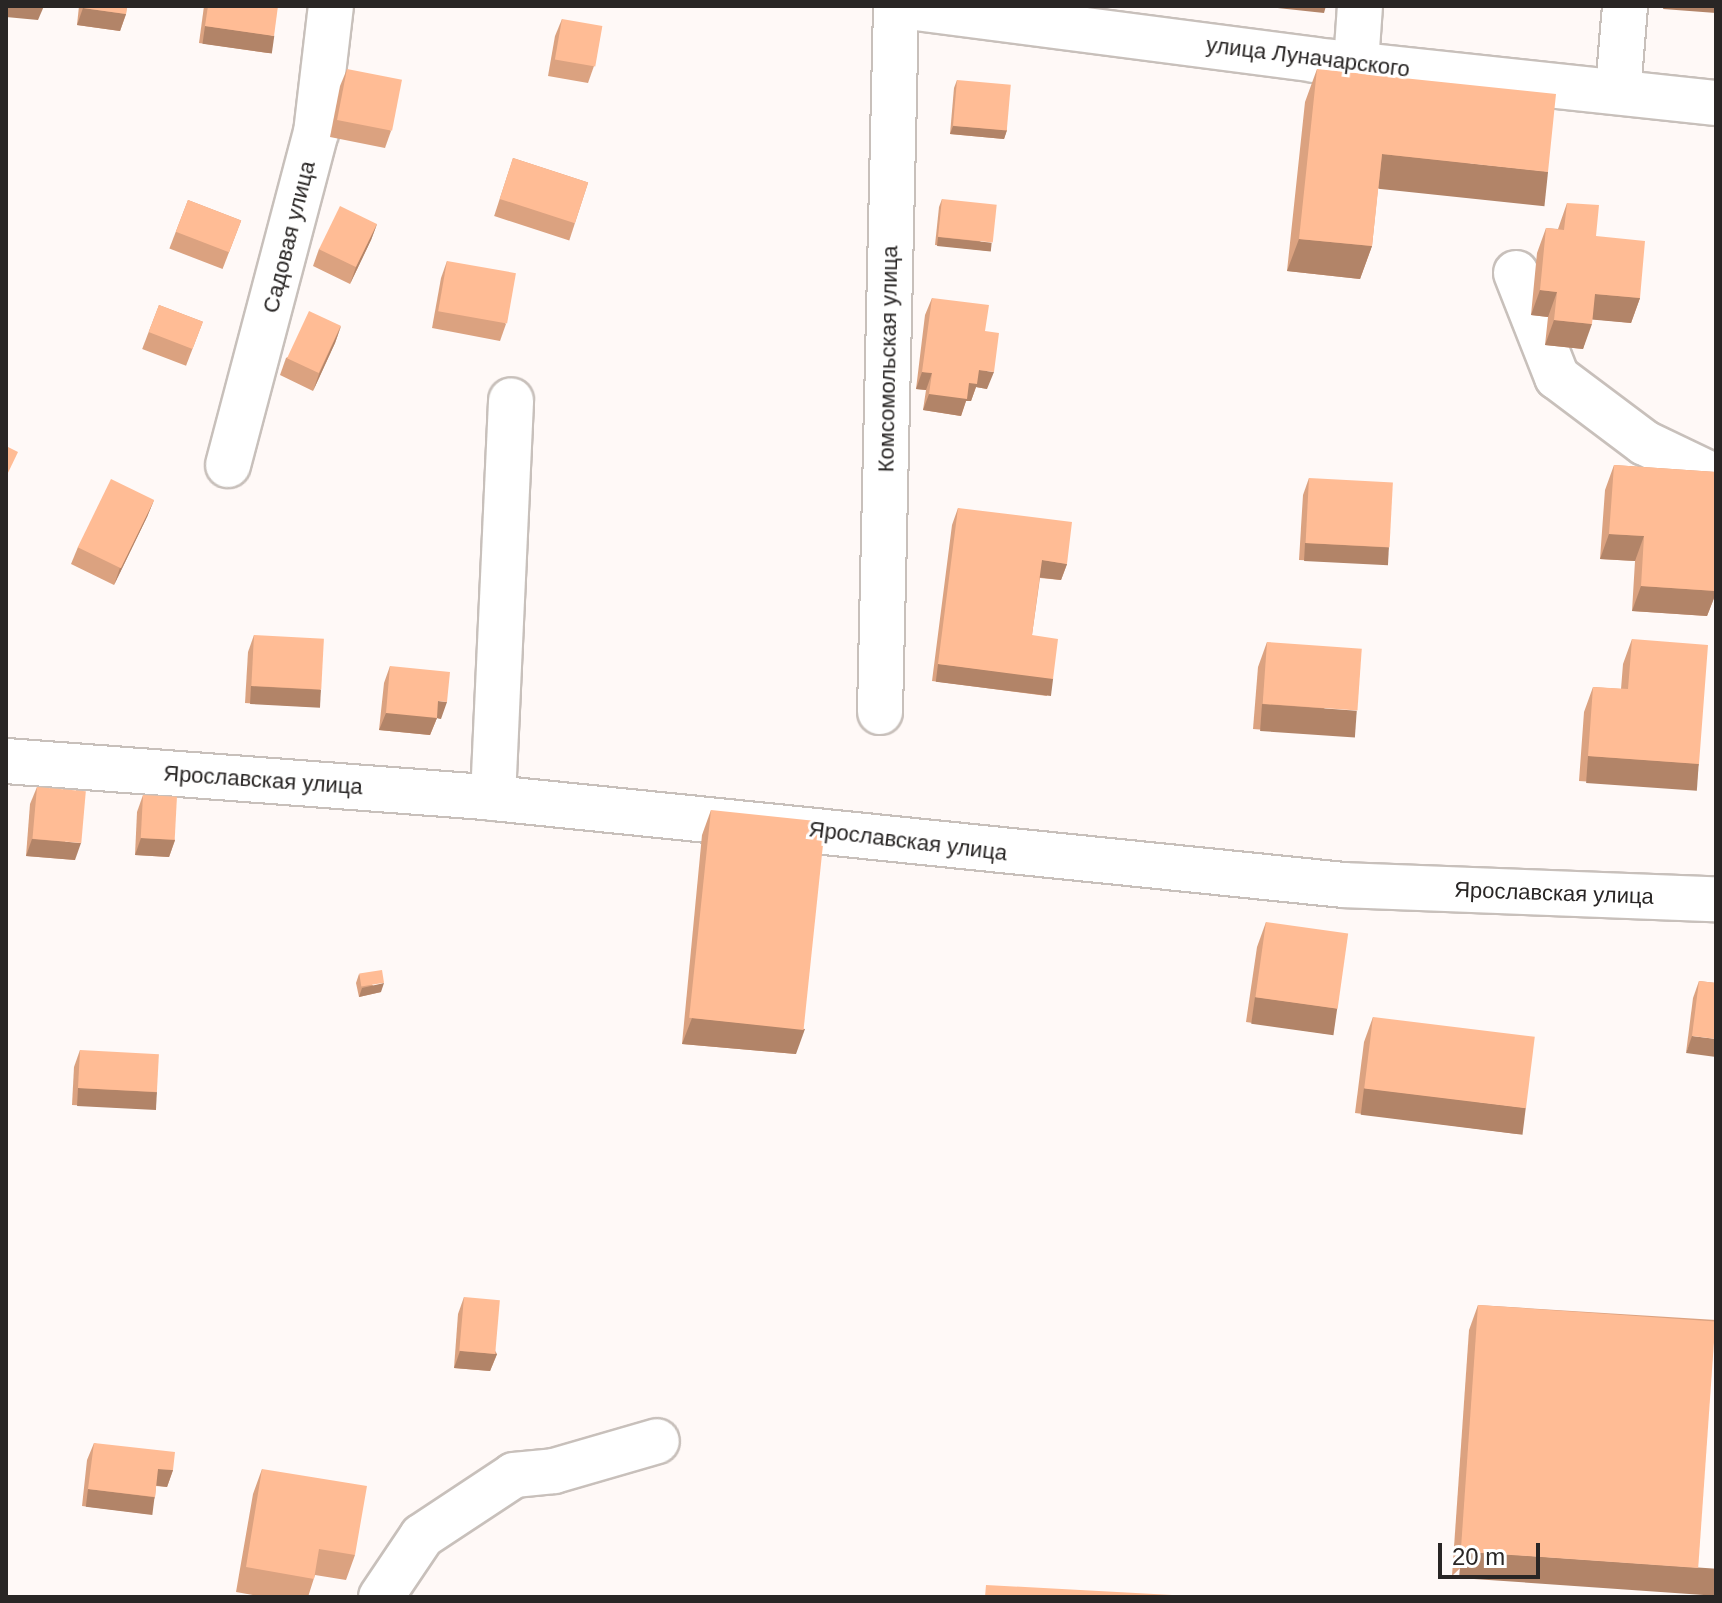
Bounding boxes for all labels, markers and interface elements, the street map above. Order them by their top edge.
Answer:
street label: улица Луначарского [1205,31,1411,83]
street label: Садовая улица [257,158,321,316]
street label: Комсомольская улица [873,245,903,473]
street label: Ярославская улица [162,760,364,800]
street label: Ярославская улица [807,816,1009,866]
street label: Ярославская улица [1454,876,1654,910]
scale bar [1442,1527,1544,1577]
text: 20 m [1452,1543,1505,1570]

